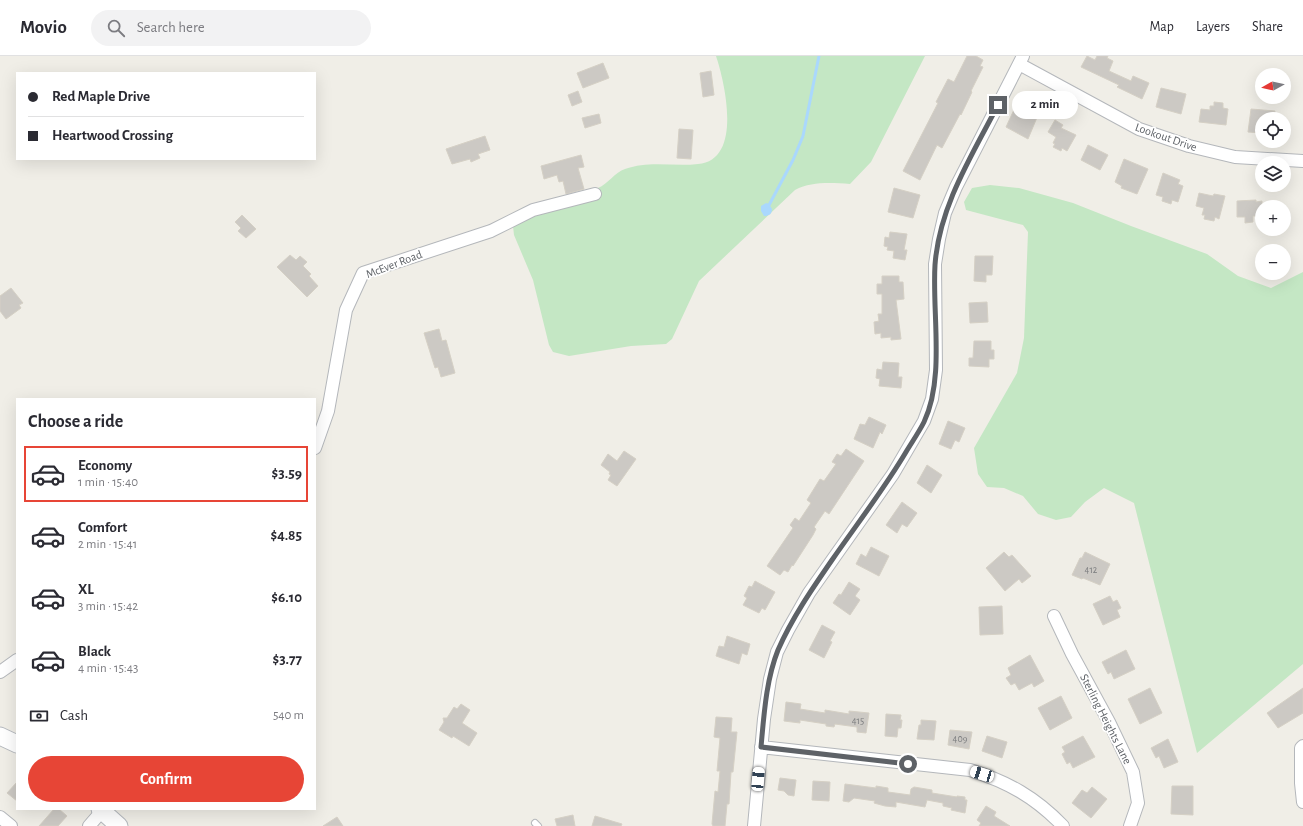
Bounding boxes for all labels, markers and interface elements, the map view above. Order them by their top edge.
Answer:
search box [91,10,371,46]
icon: search [105,17,127,39]
text: Movio [20,18,67,37]
text: Search here [137,20,205,35]
text: Map [1149,20,1174,34]
text: Layers [1196,20,1230,34]
text: Share [1252,20,1283,34]
north arrow [1255,68,1291,104]
map controls [1255,68,1291,280]
text: Red Maple Drive [52,89,150,104]
callout: 2 min [1012,91,1078,119]
route end [989,96,1007,114]
text: 2 min [1031,98,1059,111]
button: locate [1255,112,1291,148]
street label: Lookout Drive [1133,121,1199,153]
text: Heartwood Crossing [52,128,173,143]
button: layers [1255,156,1291,192]
button: + [1255,200,1291,236]
button: − [1255,244,1291,280]
street label: McEver Road [364,248,424,280]
text: Choose a ride [28,413,123,431]
icon: car [30,456,66,492]
text: Economy [78,458,132,473]
text: $3.59 [272,466,302,481]
text: 1 min · 15:40 [78,476,138,489]
icon: car [30,518,66,554]
text: Comfort [78,520,127,535]
text: $4.85 [270,528,302,543]
text: 2 min · 15:41 [78,538,137,551]
house number: 412 [1085,565,1098,575]
icon: car [30,580,66,616]
text: XL [78,582,94,597]
text: $6.10 [271,590,302,605]
text: 3 min · 15:42 [78,600,138,613]
icon: car [30,642,66,678]
text: Black [78,644,111,659]
text: $3.77 [272,652,302,667]
text: 4 min · 15:43 [78,662,138,675]
street label: Sterling Heights Lane [1078,672,1134,766]
icon: cash [28,705,50,727]
text: Cash [60,708,88,723]
text: 540 m [273,709,304,722]
house number: 415 [852,716,864,726]
house number: 409 [953,734,968,744]
route start [899,755,917,773]
button: Confirm [28,756,304,802]
car [969,765,995,783]
car [751,767,765,791]

